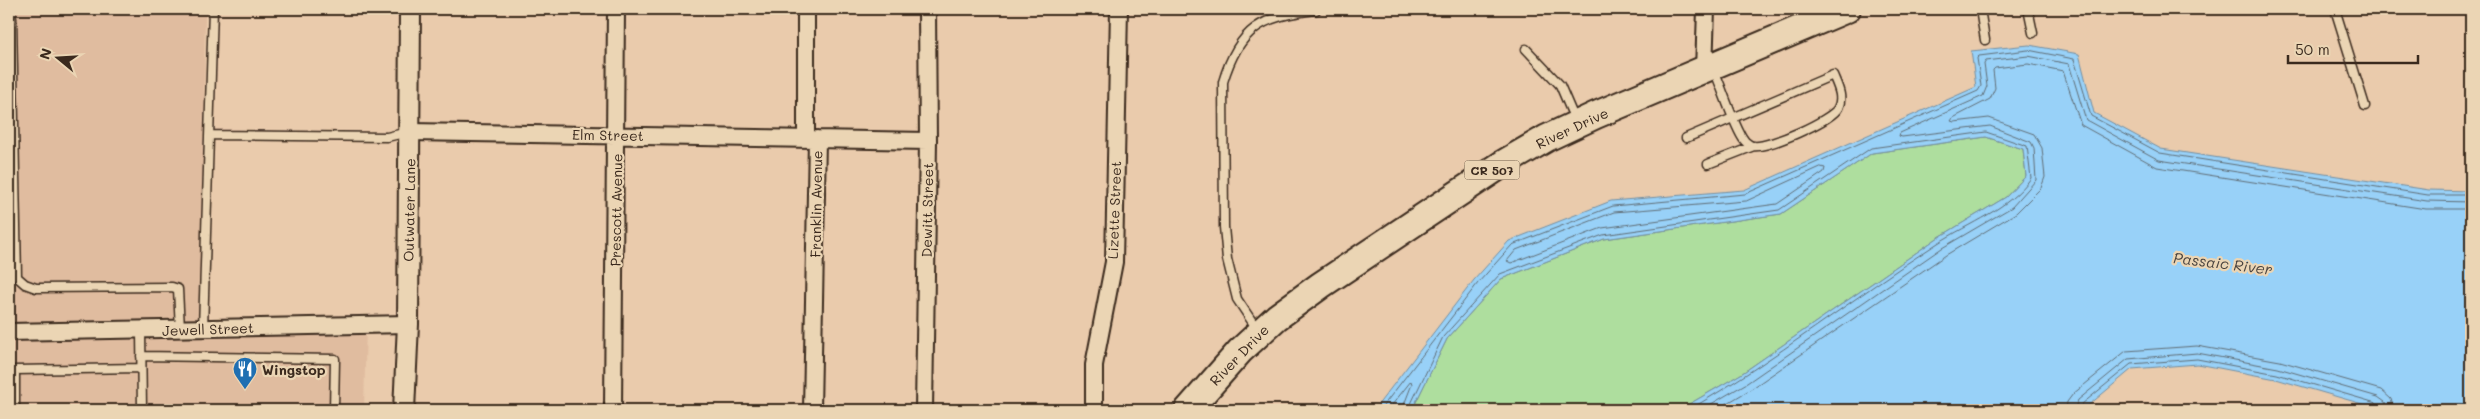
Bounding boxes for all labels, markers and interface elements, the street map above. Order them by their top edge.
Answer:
north arrow [32,32,82,82]
scale bar [2288,32,2418,64]
text: 50 m [2295,39,2330,59]
text: N [34,46,56,62]
street label: River Drive [1533,103,1611,153]
street label: Elm Street [572,125,644,145]
street label: Franklin Avenue [806,150,826,258]
street label: Prescott Avenue [606,153,626,267]
street label: Outwater Lane [399,158,419,262]
road number: CR 507 [1464,160,1520,180]
street label: Lizette Street [1103,161,1125,259]
street label: Dewitt Street [917,162,937,258]
water label: Passaic River [2172,247,2274,279]
street label: Jewell Street [162,318,254,340]
street label: River Drive [1205,320,1273,390]
restaurant icon: Wingstop [232,356,258,390]
place label: Wingstop [262,360,326,379]

